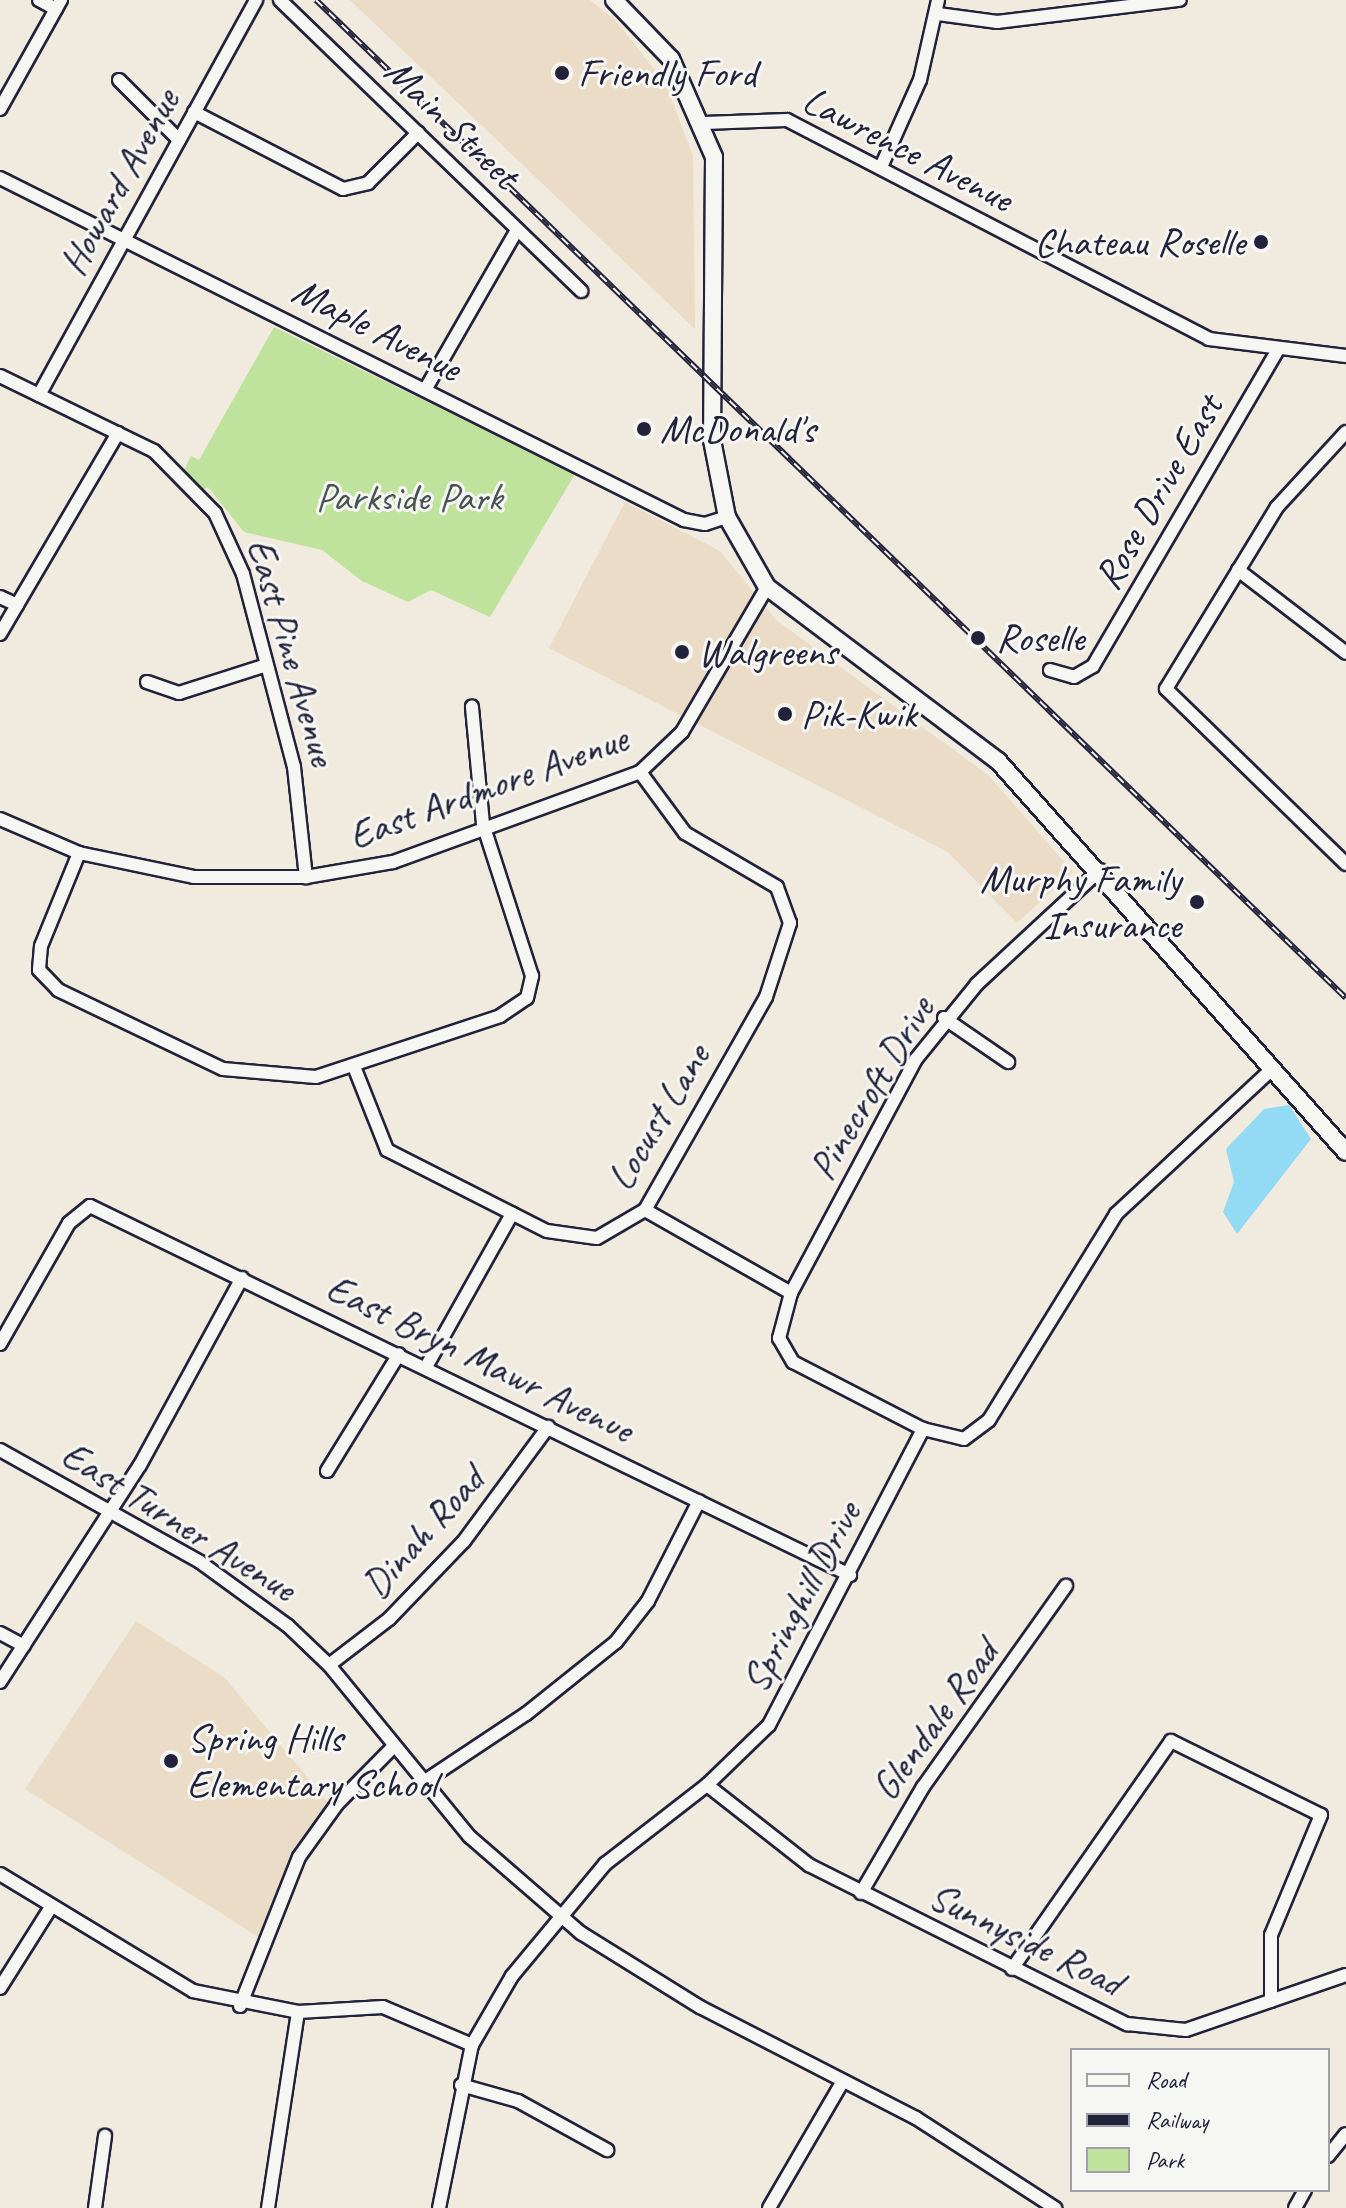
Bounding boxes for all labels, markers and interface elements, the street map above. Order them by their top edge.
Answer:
street label: Main Street [375,47,529,199]
place label: Friendly Ford [578,49,756,97]
marker: Friendly Ford [553,64,571,82]
street label: Lawrence Avenue [795,76,1021,222]
street label: Howard Avenue [48,81,190,283]
place label: Chateau Roselle [1035,218,1245,266]
marker: Chateau Roselle [1252,233,1270,251]
street label: Maple Avenue [285,266,469,392]
street label: Rose Drive East [1083,385,1233,599]
place label: McDonald's [660,405,815,453]
marker: McDonald's [635,420,653,438]
park label: Parkside Park [316,473,502,521]
street label: East Pine Avenue [237,533,347,771]
place label: Roselle [996,614,1084,662]
marker: Roselle [967,627,989,649]
place label: Walgreens [698,628,837,676]
marker: Walgreens [673,643,691,661]
place label: Pik-Kwik [801,690,917,738]
marker: Pik-Kwik [776,705,794,723]
street label: East Ardmore Avenue [343,715,633,859]
place label: Murphy Family Insurance [982,855,1181,949]
marker: Murphy Family Insurance [1188,893,1206,911]
street label: Pinecroft Drive [798,988,944,1188]
street label: Locust Lane [596,1035,720,1199]
street label: East Bryn Mawr Avenue [319,1263,641,1453]
street label: East Turner Avenue [53,1430,305,1612]
street label: Dinah Road [352,1456,494,1608]
street label: Springhill Drive [731,1493,871,1701]
street label: Glendale Road [861,1631,1009,1809]
place label: Spring Hills Elementary School [187,1714,437,1808]
marker: Spring Hills Elementary School [162,1752,180,1770]
street label: Sunnyside Road [921,1871,1131,2007]
legend [1070,2048,1330,2192]
text: Road [1146,2065,1186,2095]
text: Railway [1146,2105,1208,2135]
text: Park [1146,2145,1184,2175]

